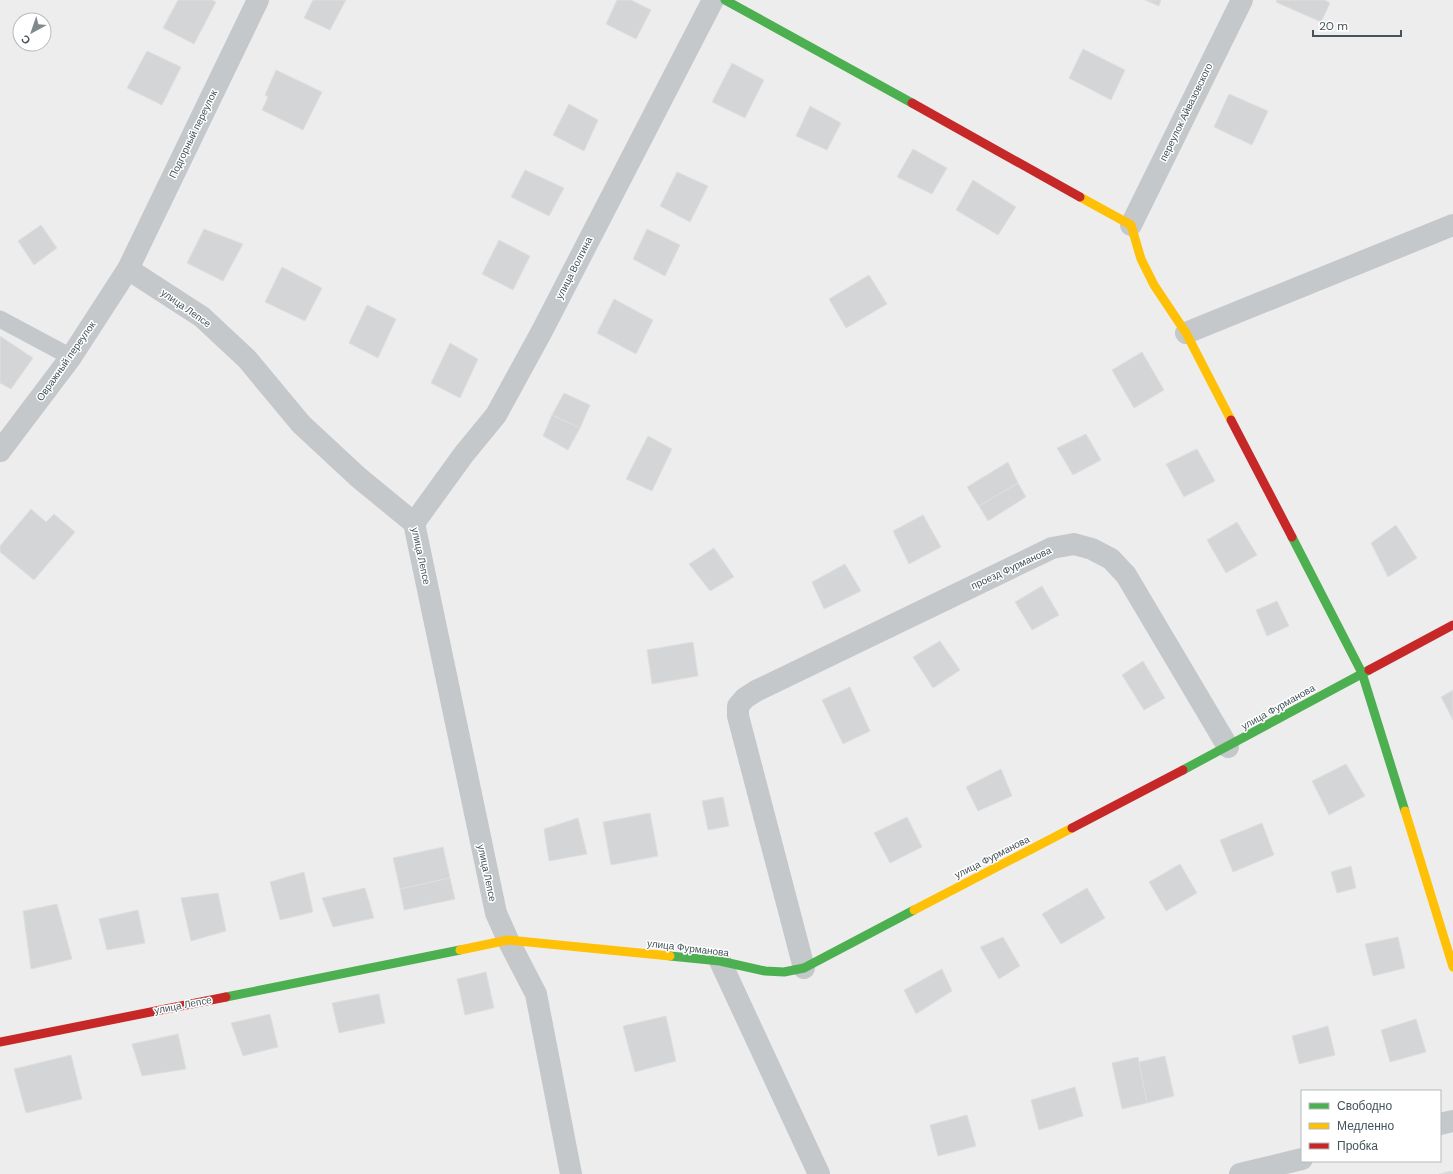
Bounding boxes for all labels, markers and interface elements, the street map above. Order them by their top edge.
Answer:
north arrow [12,12,52,52]
scale bar [1313,12,1401,38]
text: 20 m [1319,18,1348,34]
text: С [18,32,33,48]
street label: переулок Айвазовского [1157,60,1216,163]
street label: Подгорный переулок [166,87,220,180]
street label: улица Волгина [553,234,595,301]
street label: улица Лепсе [158,286,214,330]
street label: Овражный переулок [34,318,99,403]
street label: улица Лепсе [409,526,434,586]
street label: проезд Фурманова [969,544,1054,592]
street label: улица Фурманова [1239,681,1318,733]
street label: улица Фурманова [952,832,1032,882]
street label: улица Лепсе [475,843,500,903]
street label: улица Фурманова [646,937,730,960]
street label: улица Лепсе [153,993,213,1017]
legend [1301,1090,1441,1162]
text: Свободно [1337,1098,1392,1114]
text: Медленно [1337,1118,1394,1134]
text: Пробка [1337,1138,1378,1154]

